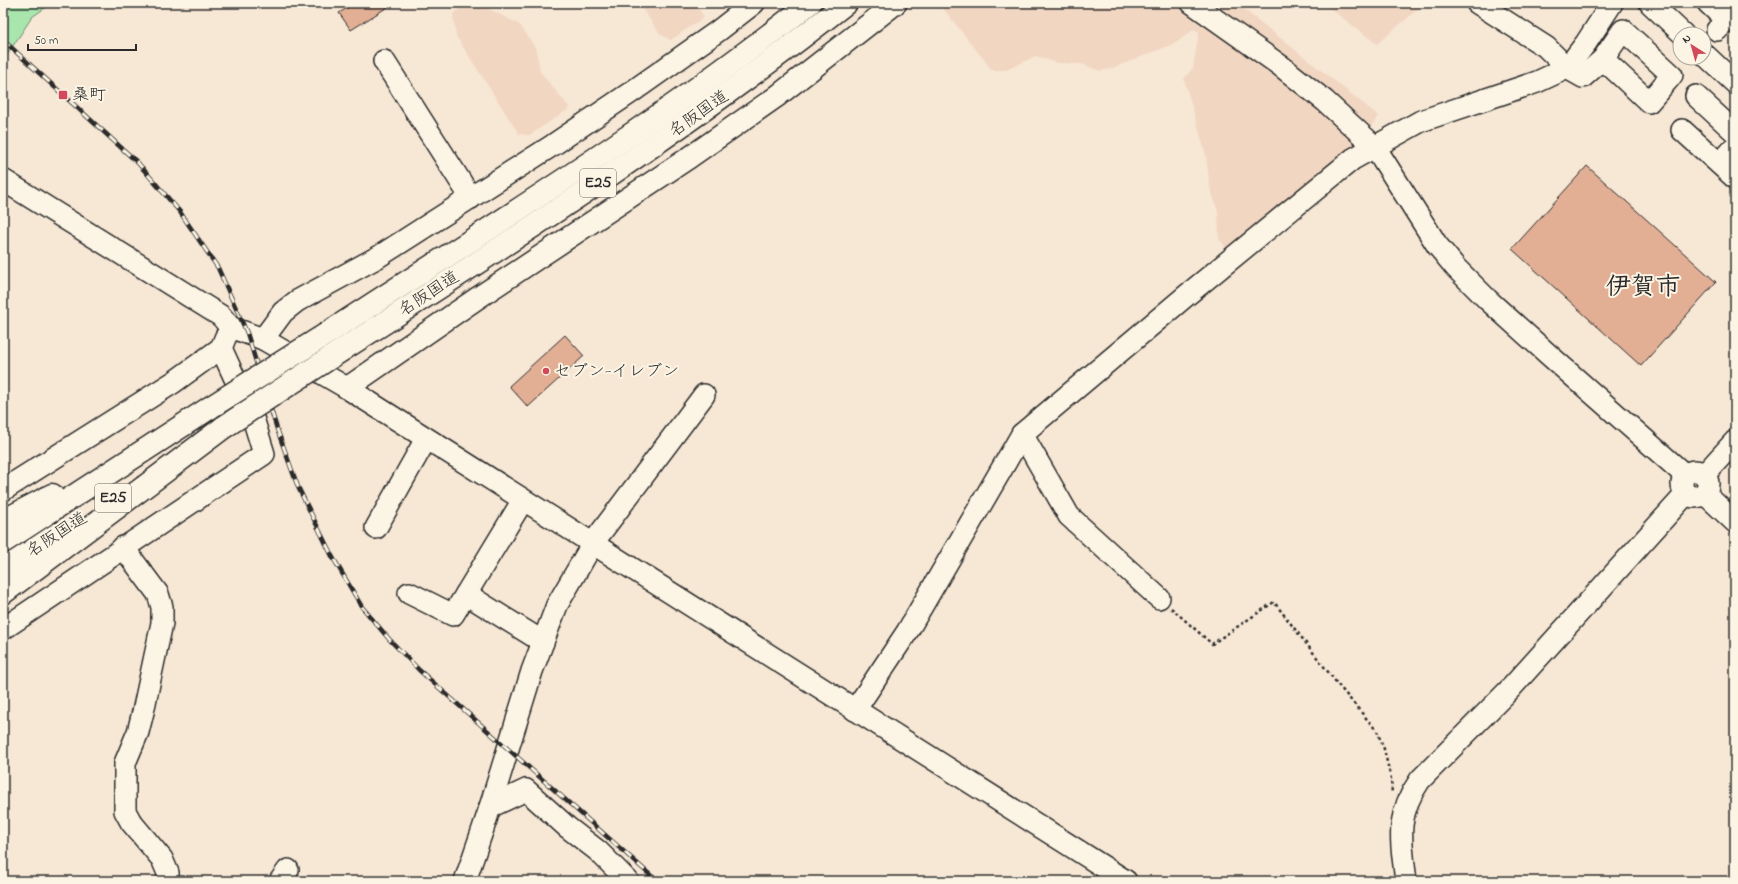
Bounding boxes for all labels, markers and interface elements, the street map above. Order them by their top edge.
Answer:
scale bar [28,26,136,52]
north arrow [1672,26,1712,66]
text: N [1679,30,1694,47]
text: 50 m [34,32,58,50]
place label: 桑町 [72,83,106,108]
street label: 名阪国道 [664,84,734,144]
marker: 桑町 [57,89,69,101]
road number: E25 [580,169,616,197]
street label: 名阪国道 [394,265,464,323]
district label: 伊賀市 [1605,270,1681,306]
place label: セブン-イレブン [554,359,679,384]
marker: セブン-イレブン [541,366,551,376]
road number: E25 [95,484,131,512]
street label: 名阪国道 [22,506,92,564]

